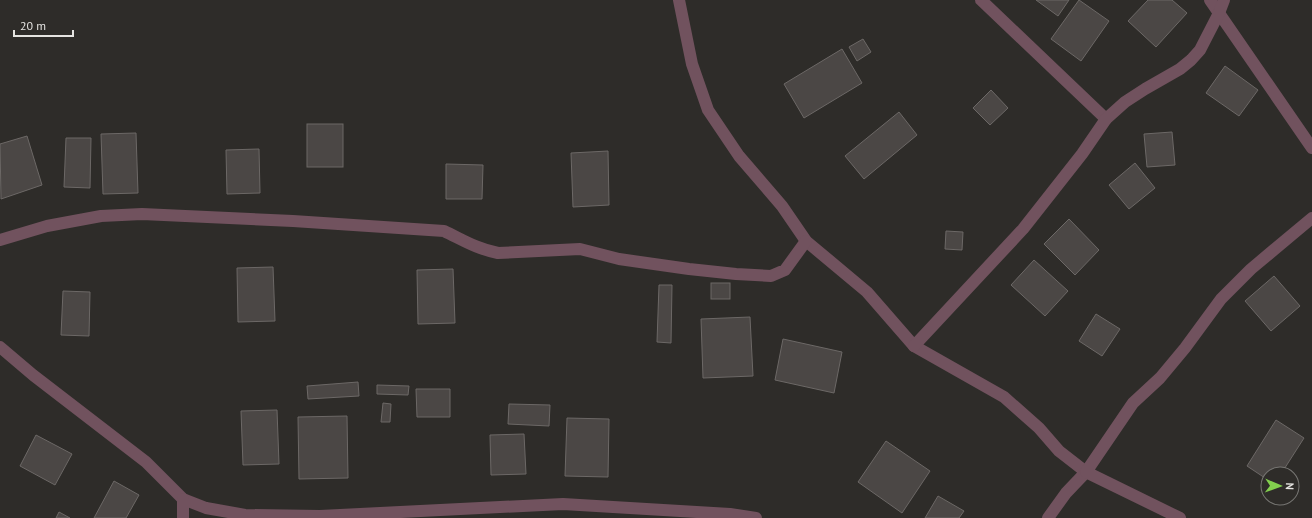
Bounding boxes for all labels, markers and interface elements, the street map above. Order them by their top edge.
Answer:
scale bar [14,12,73,38]
text: 20 m [20,18,46,33]
north arrow [1260,466,1300,506]
text: N [1283,482,1297,490]

